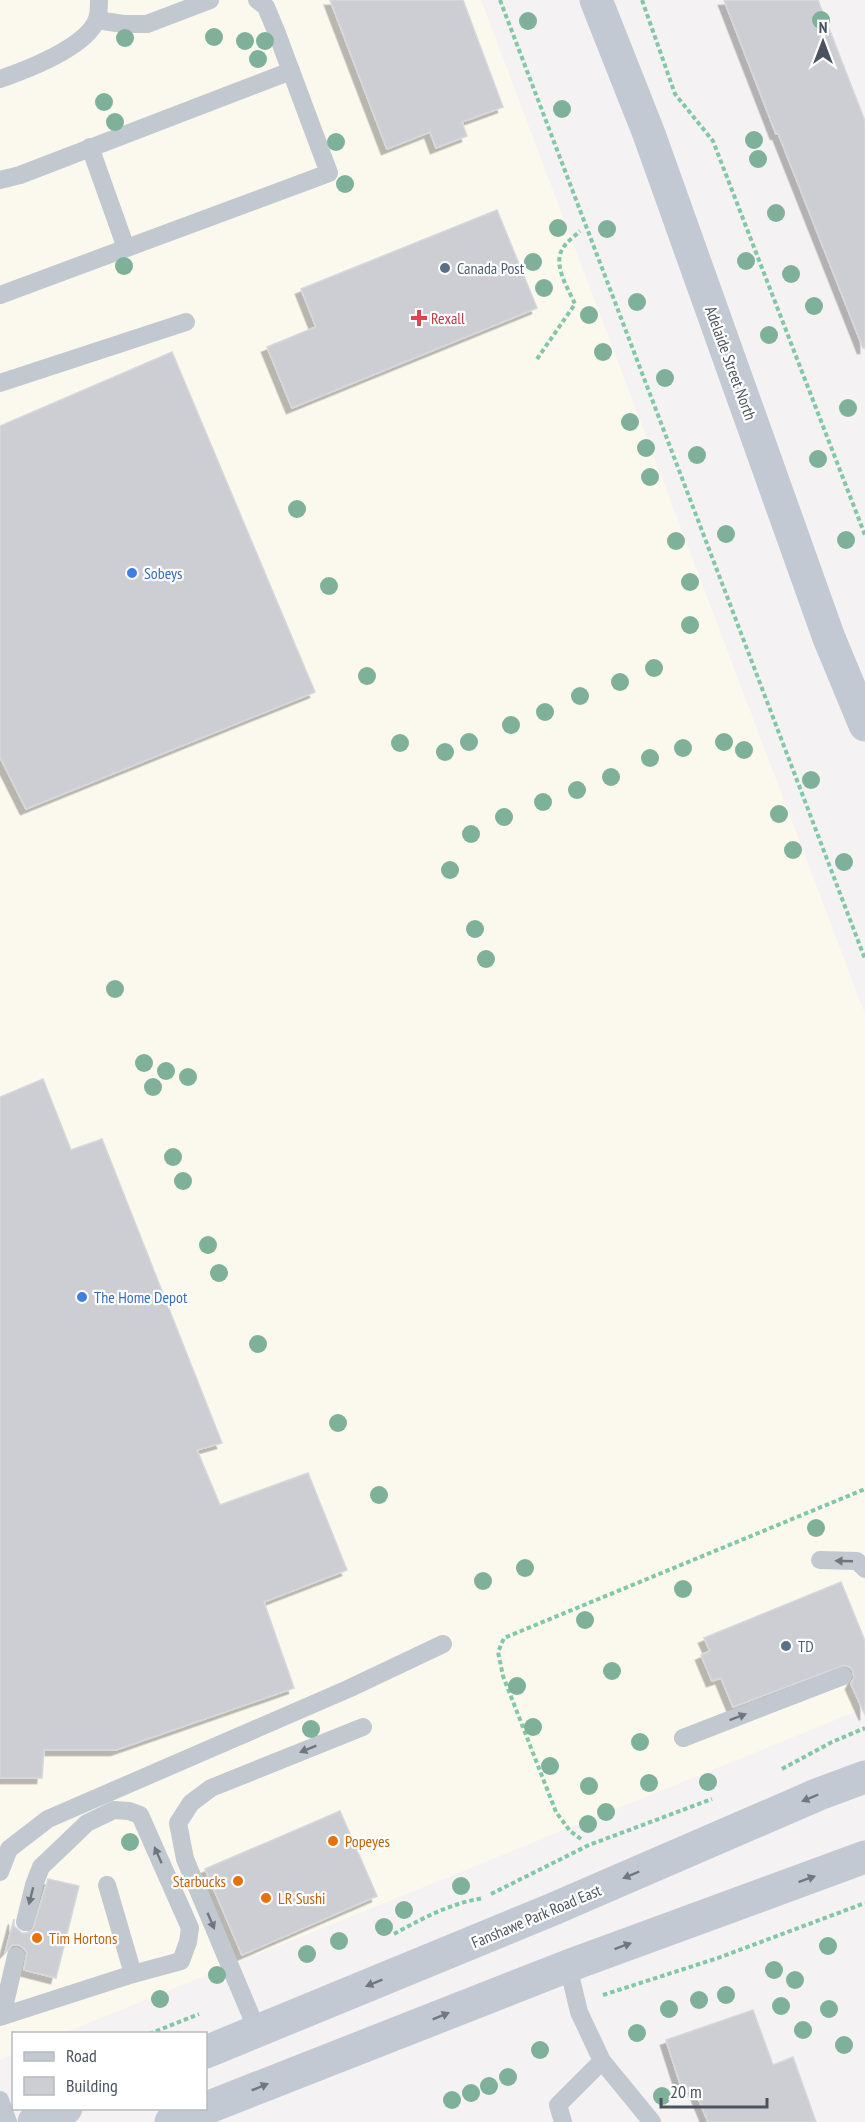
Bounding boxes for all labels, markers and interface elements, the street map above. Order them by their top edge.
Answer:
north arrow [793,12,853,72]
text: N [819,17,827,37]
place label: Canada Post [457,258,525,278]
marker: Canada Post [438,261,452,275]
street label: Adelaide Street North [701,303,761,423]
place label: Rexall [431,308,465,328]
marker: Rexall [412,311,426,325]
place label: Sobeys [144,563,182,583]
marker: Sobeys [125,566,139,580]
place label: The Home Depot [94,1287,188,1307]
marker: The Home Depot [75,1290,89,1304]
one-way arrow [835,1556,854,1565]
place label: TD [798,1636,814,1656]
marker: TD [779,1639,793,1653]
one-way arrow [729,1712,747,1722]
one-way arrow [299,1744,317,1754]
one-way arrow [801,1793,819,1803]
place label: Popeyes [345,1831,390,1851]
marker: Popeyes [326,1834,340,1848]
one-way arrow [153,1846,163,1864]
one-way arrow [622,1870,640,1880]
place label: Starbucks [173,1871,226,1891]
marker: Starbucks [231,1874,245,1888]
one-way arrow [798,1874,816,1884]
street label: Fanshawe Park Road East [468,1879,604,1952]
one-way arrow [25,1887,35,1905]
place label: LR Sushi [278,1888,325,1908]
marker: LR Sushi [259,1891,273,1905]
one-way arrow [207,1912,216,1930]
place label: Tim Hortons [49,1928,117,1948]
marker: Tim Hortons [30,1931,44,1945]
one-way arrow [614,1940,632,1950]
one-way arrow [365,1979,383,1988]
one-way arrow [433,2010,451,2020]
legend [12,2032,207,2110]
text: Road [66,2044,97,2067]
scale bar [661,2071,768,2109]
text: Building [66,2074,118,2097]
text: 20 m [670,2080,702,2103]
one-way arrow [251,2082,269,2091]

